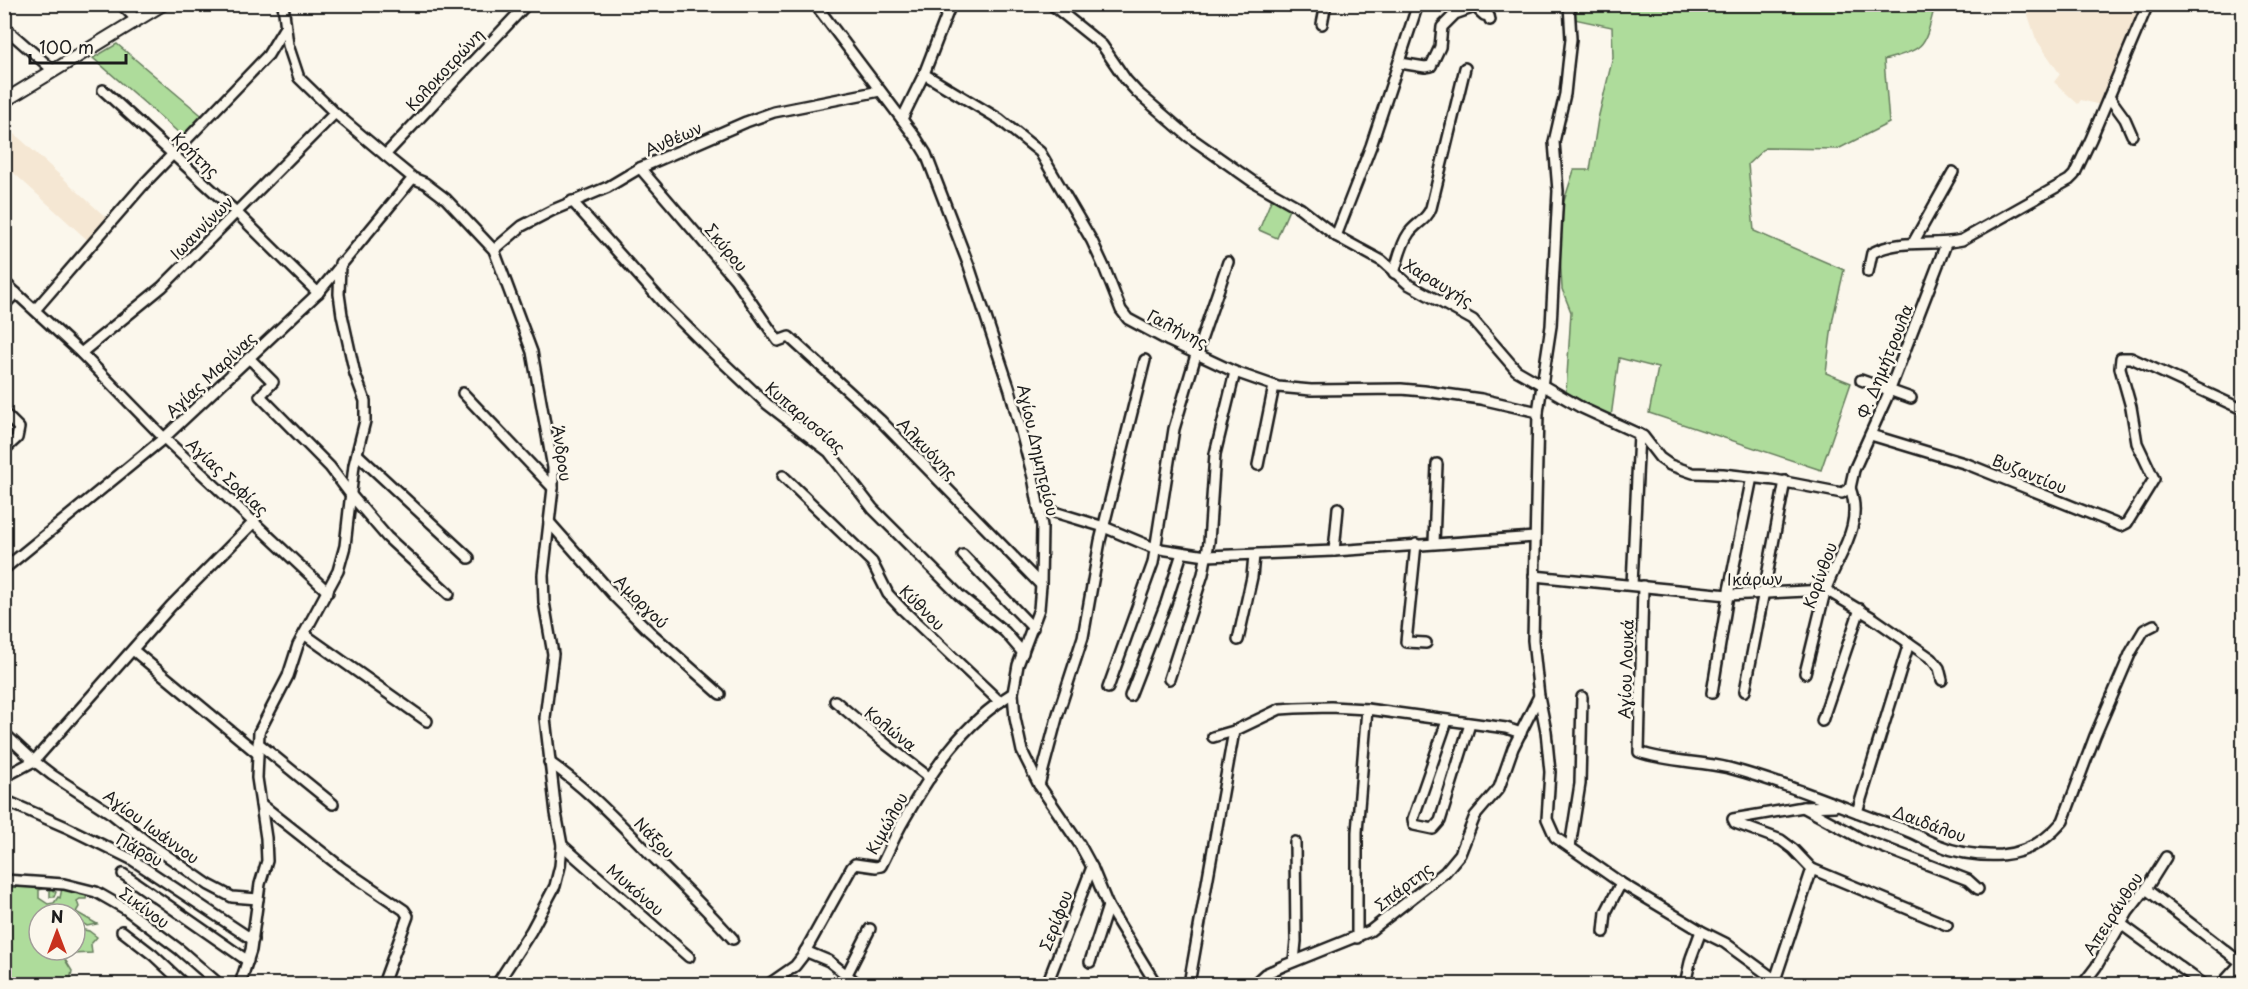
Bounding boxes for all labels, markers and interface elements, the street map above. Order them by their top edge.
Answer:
street label: Κολοκοτρώνη [399,22,489,116]
scale bar [30,27,126,65]
text: 100 m [39,33,94,60]
street label: Ανθέων [640,115,706,161]
street label: Κρήτης [167,126,225,182]
street label: Ιωαννίνων [164,190,238,264]
street label: Σκύρου [700,218,754,276]
street label: Χαραυγής [1400,252,1478,312]
street label: Φ. Δημήτρουλα [1850,300,1918,422]
street label: Γαλήνης [1143,302,1213,354]
street label: Αγίας Μαρίνας [159,326,261,422]
street label: Κυπαρισσίας [761,375,851,459]
street label: Αγίου Δημητρίου [1012,382,1066,518]
street label: Αλκυόνης [892,412,964,484]
street label: Άνδρου [547,423,579,483]
street label: Αγίας Σοφίας [182,432,274,520]
street label: Βυζαντίου [1989,447,2071,499]
street label: Κορίνθου [1796,538,1842,612]
street label: Ικάρων [1727,566,1783,590]
street label: Αμοργού [610,569,674,633]
street label: Κύθνου [895,579,951,635]
street label: Αγίου Λουκά [1611,618,1639,719]
street label: Κολώνα [860,700,923,756]
street label: Αγίου Ιωάννου [99,783,205,869]
street label: Κιμώλου [859,788,913,858]
street label: Δαιδάλου [1890,799,1970,847]
street label: Νάξου [629,811,681,863]
street label: Πάρου [112,826,168,872]
street label: Σπάρτης [1369,856,1437,916]
street label: Μυκόνου [602,857,670,921]
street label: Απειράνθου [2076,867,2148,959]
street label: Σικίνου [115,881,175,933]
street label: Σερίφου [1033,886,1077,954]
north arrow [27,902,87,962]
text: N [51,904,63,928]

